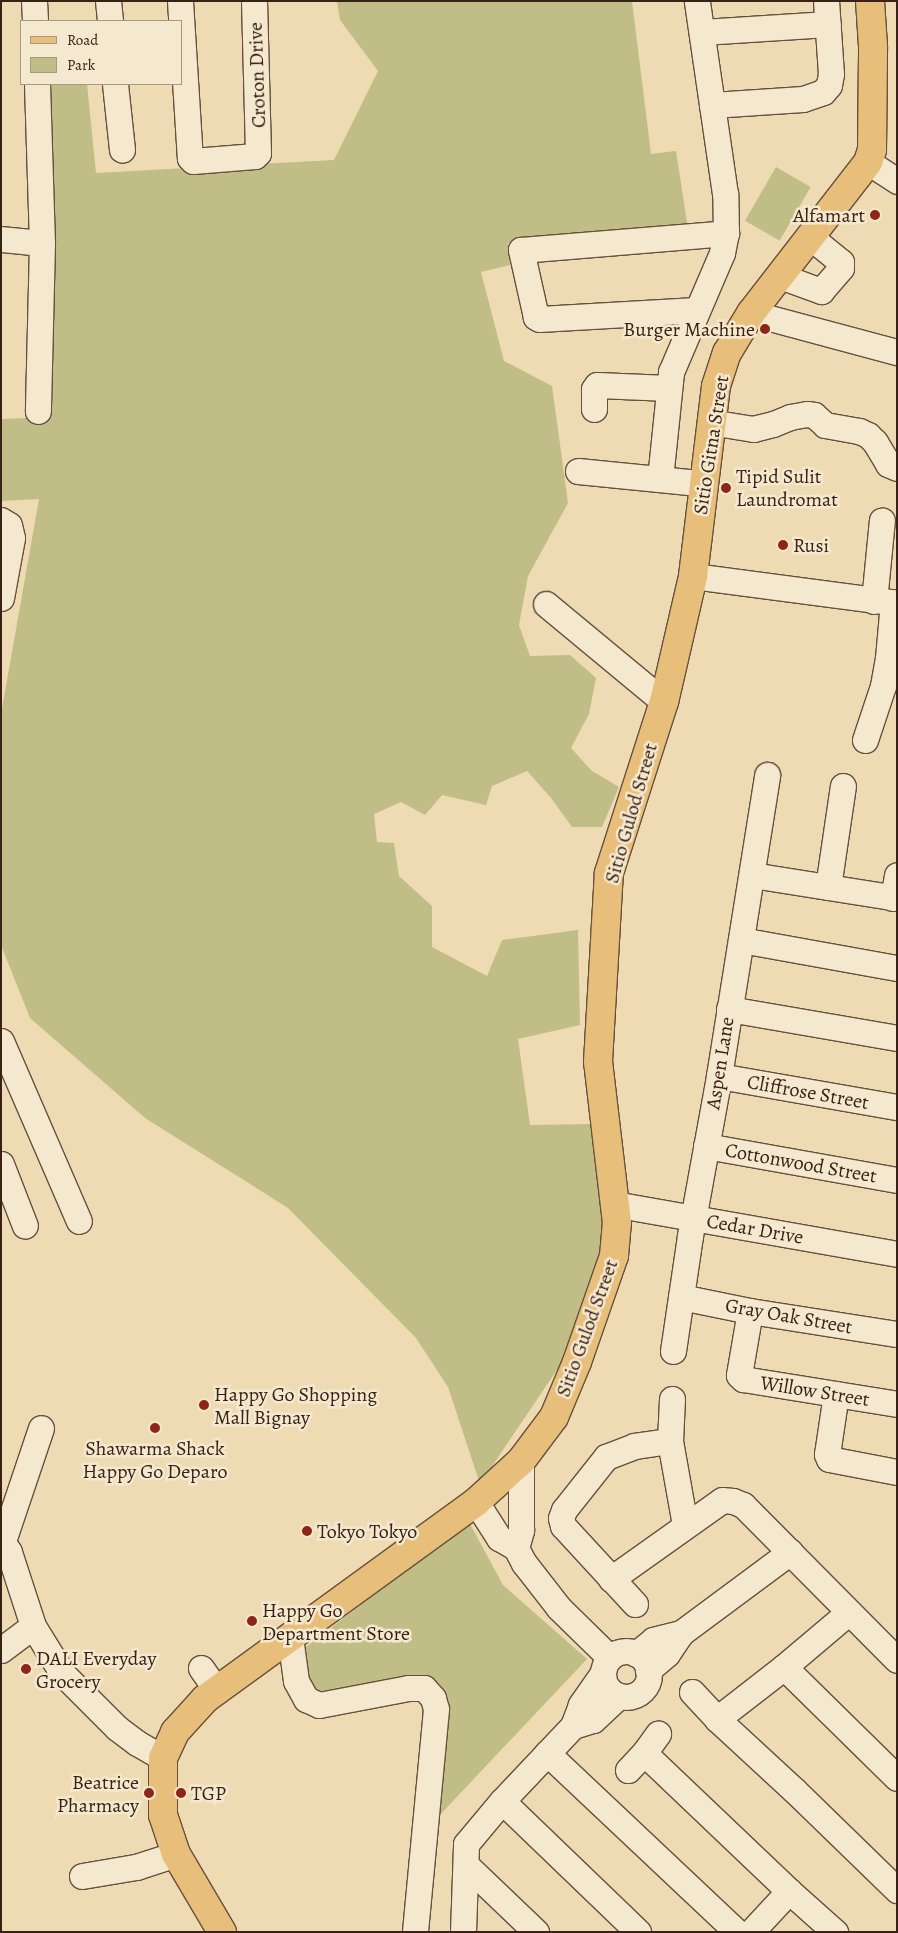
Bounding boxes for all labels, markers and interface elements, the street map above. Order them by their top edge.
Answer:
legend [20,20,182,85]
street label: Croton Drive [243,22,271,128]
text: Road [67,30,98,50]
text: Park [67,55,95,75]
place label: Alfamart [793,203,865,227]
marker: Alfamart [869,209,881,221]
place label: Burger Machine [623,317,755,341]
marker: Burger Machine [759,323,771,335]
street label: Sitio Gitna Street [688,374,734,516]
place label: Tipid Sulit Laundromat [736,464,838,511]
marker: Tipid Sulit Laundromat [720,482,732,494]
place label: Rusi [793,533,829,557]
marker: Rusi [777,539,789,551]
street label: Sitio Gulod Street [600,740,662,886]
street label: Aspen Lane [701,1015,739,1111]
street label: Cliffrose Street [745,1069,871,1115]
street label: Cottonwood Street [723,1138,879,1188]
street label: Cedar Drive [705,1209,805,1249]
street label: Sitio Gulod Street [551,1256,623,1400]
street label: Gray Oak Street [724,1293,854,1339]
street label: Willow Street [759,1371,871,1411]
place label: Happy Go Shopping Mall Bignay [214,1382,377,1429]
marker: Happy Go Shopping Mall Bignay [198,1399,210,1411]
marker: Shawarma Shack Happy Go Deparo [149,1422,161,1434]
place label: Shawarma Shack Happy Go Deparo [83,1436,227,1483]
place label: Tokyo Tokyo [317,1519,417,1543]
marker: Tokyo Tokyo [301,1525,313,1537]
place label: Happy Go Department Store [262,1598,410,1645]
marker: Happy Go Department Store [246,1615,258,1627]
place label: DALI Everyday Grocery [36,1646,156,1693]
marker: DALI Everyday Grocery [20,1663,32,1675]
place label: Beatrice Pharmacy [57,1770,139,1817]
place label: TGP [191,1781,226,1805]
marker: Beatrice Pharmacy [143,1787,155,1799]
marker: TGP [175,1787,187,1799]

